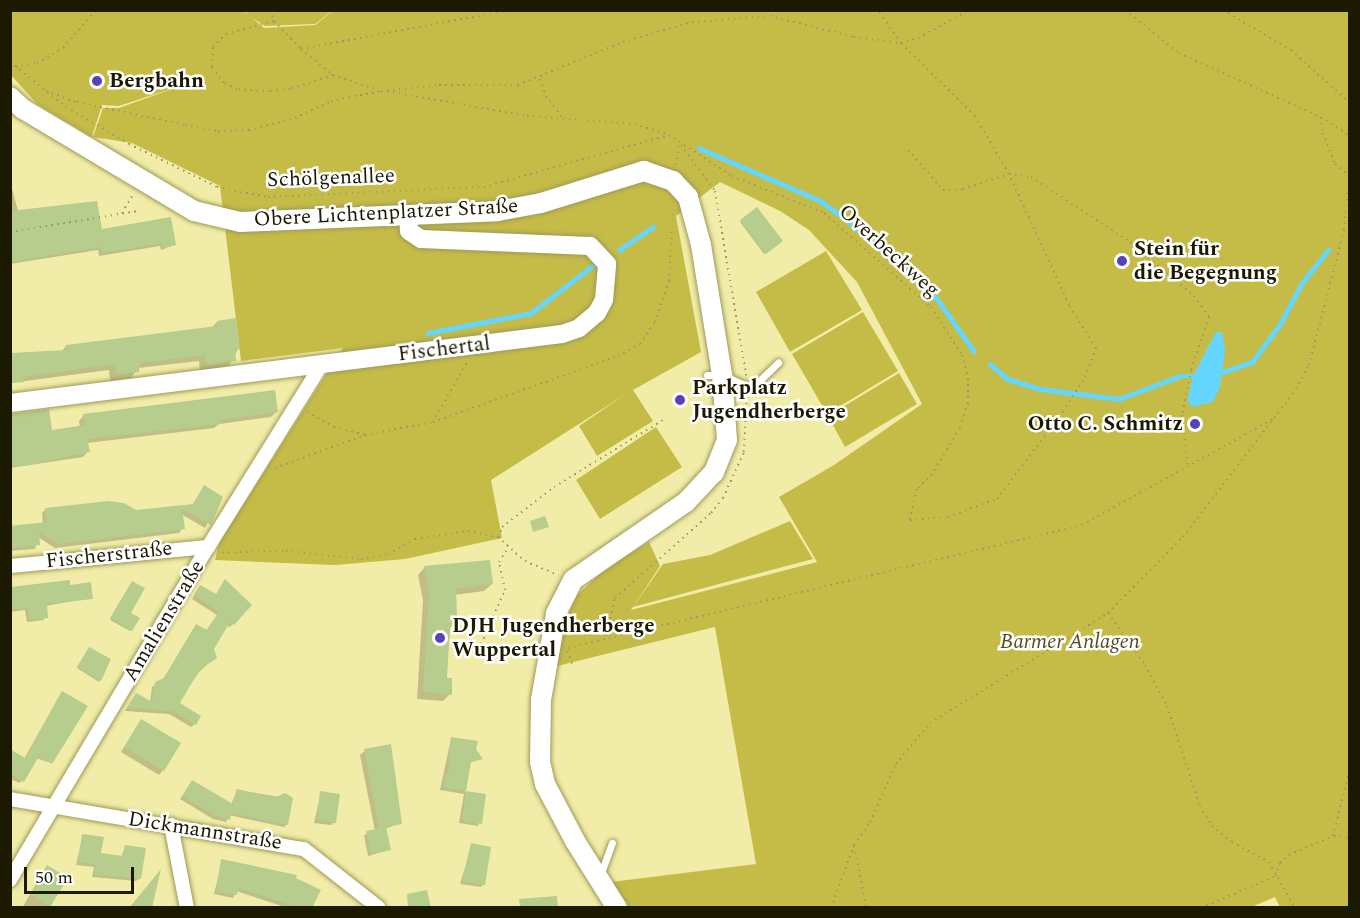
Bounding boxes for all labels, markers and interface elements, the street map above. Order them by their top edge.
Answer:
place label: Bergbahn [109,68,204,94]
marker: Bergbahn [90,74,104,88]
street label: Schölgenallee [267,163,395,193]
street label: Obere Lichtenplatzer Straße [253,193,519,233]
street label: Overbeckweg [833,199,945,303]
place label: Stein für die Begegnung [1134,236,1277,286]
marker: Stein für die Begegnung [1115,254,1129,268]
street label: Fischertal [396,331,492,367]
place label: Parkplatz Jugendherberge [692,375,846,425]
marker: Parkplatz Jugendherberge [673,393,687,407]
place label: Otto C. Schmitz [1028,411,1183,437]
marker: Otto C. Schmitz [1188,417,1202,431]
street label: Fischerstraße [44,536,174,574]
street label: Amalienstraße [118,556,210,686]
place label: DJH Jugendherberge Wuppertal [452,613,655,663]
park label: Barmer Anlagen [1000,629,1140,655]
marker: DJH Jugendherberge Wuppertal [433,631,447,645]
street label: Dickmannstraße [126,806,284,856]
scale bar [27,855,136,893]
text: 50 m [35,864,73,891]

